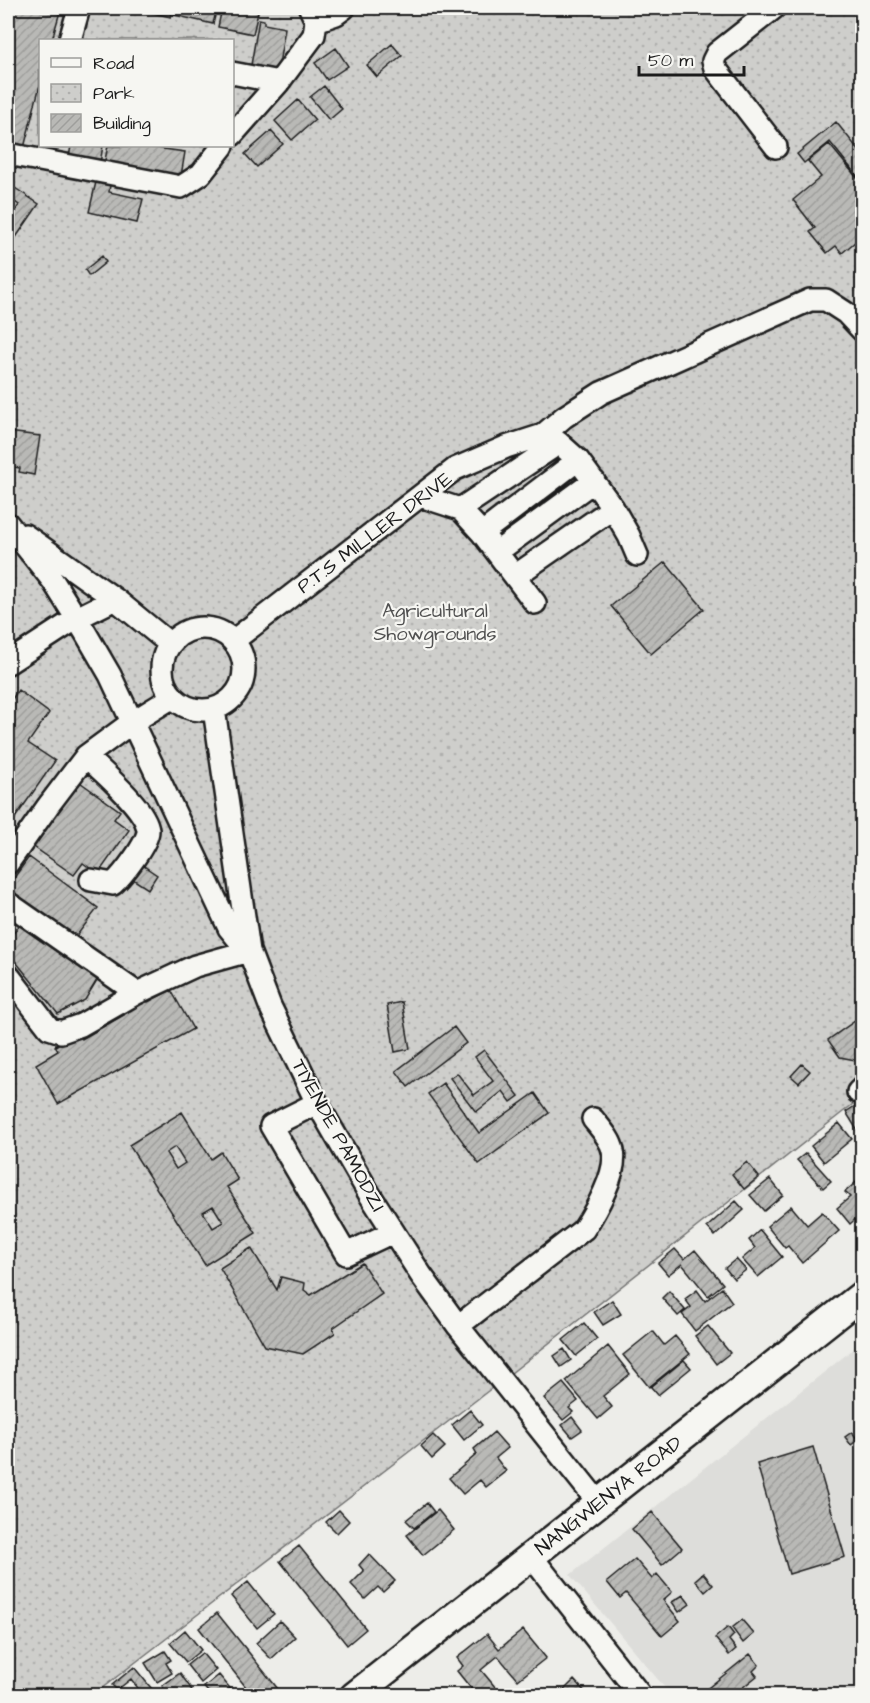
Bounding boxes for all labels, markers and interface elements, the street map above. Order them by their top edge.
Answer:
legend [39,39,234,147]
scale bar [639,39,744,77]
text: 50 m [648,48,693,73]
text: Road [93,51,134,76]
text: Park [93,81,135,106]
text: Building [93,111,151,137]
street label: P.T.S MILLER DRIVE [291,465,458,600]
park label: Agricultural Showgrounds [373,597,497,649]
street label: TIYENDE PAMODZI [285,1054,392,1217]
street label: NANGWENYA ROAD [529,1429,688,1562]

